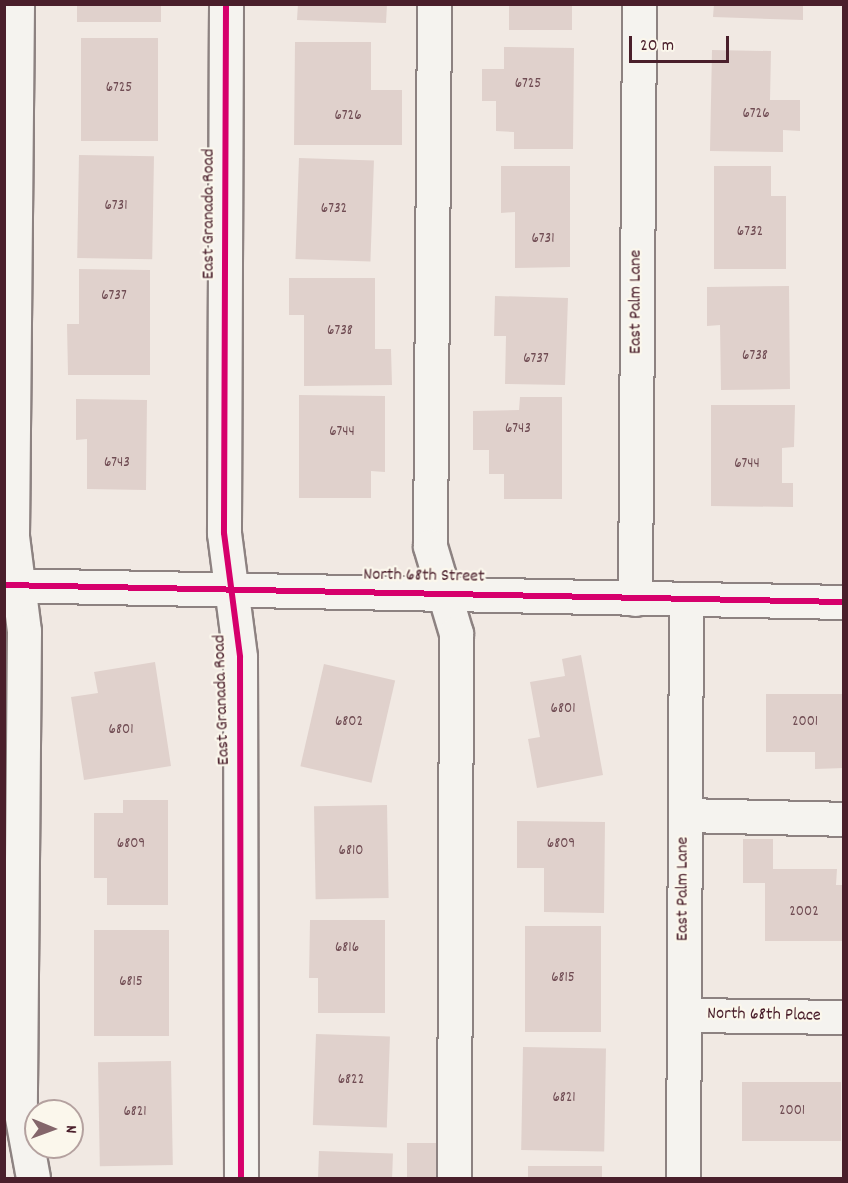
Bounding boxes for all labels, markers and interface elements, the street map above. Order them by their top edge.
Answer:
scale bar [632,24,732,62]
text: 20 m [640,34,674,59]
house number: 6725 [515,76,541,94]
house number: 6725 [106,80,132,98]
house number: 6726 [743,106,769,124]
house number: 6726 [335,108,361,126]
street label: East Granada Road [199,149,221,279]
house number: 6731 [104,198,128,216]
house number: 6732 [321,201,347,219]
house number: 6732 [737,224,763,242]
house number: 6731 [531,231,555,249]
street label: East Palm Lane [626,250,648,354]
house number: 6737 [101,288,127,306]
house number: 6738 [327,323,353,341]
house number: 6738 [742,348,768,366]
house number: 6737 [523,351,549,369]
house number: 6743 [505,421,531,439]
house number: 6744 [329,424,355,442]
house number: 6743 [104,455,130,473]
house number: 6744 [734,456,760,474]
street label: North 68th Street [363,565,485,589]
street label: East Granada Road [210,634,236,766]
house number: 6801 [551,701,575,719]
house number: 6802 [335,714,363,732]
house number: 2001 [792,714,818,732]
house number: 6801 [109,722,133,740]
house number: 6809 [117,836,145,854]
house number: 6809 [547,836,575,854]
street label: East Palm Lane [673,837,695,941]
house number: 6810 [339,843,363,861]
house number: 2002 [789,904,819,922]
house number: 6816 [335,940,359,958]
house number: 6815 [551,970,575,988]
house number: 6815 [119,974,143,992]
street label: North 68th Place [707,1004,821,1028]
house number: 6822 [338,1072,364,1090]
house number: 6821 [552,1090,576,1108]
north arrow [24,1099,84,1159]
house number: 2001 [779,1103,805,1121]
house number: 6821 [123,1104,147,1122]
text: N [59,1125,82,1133]

